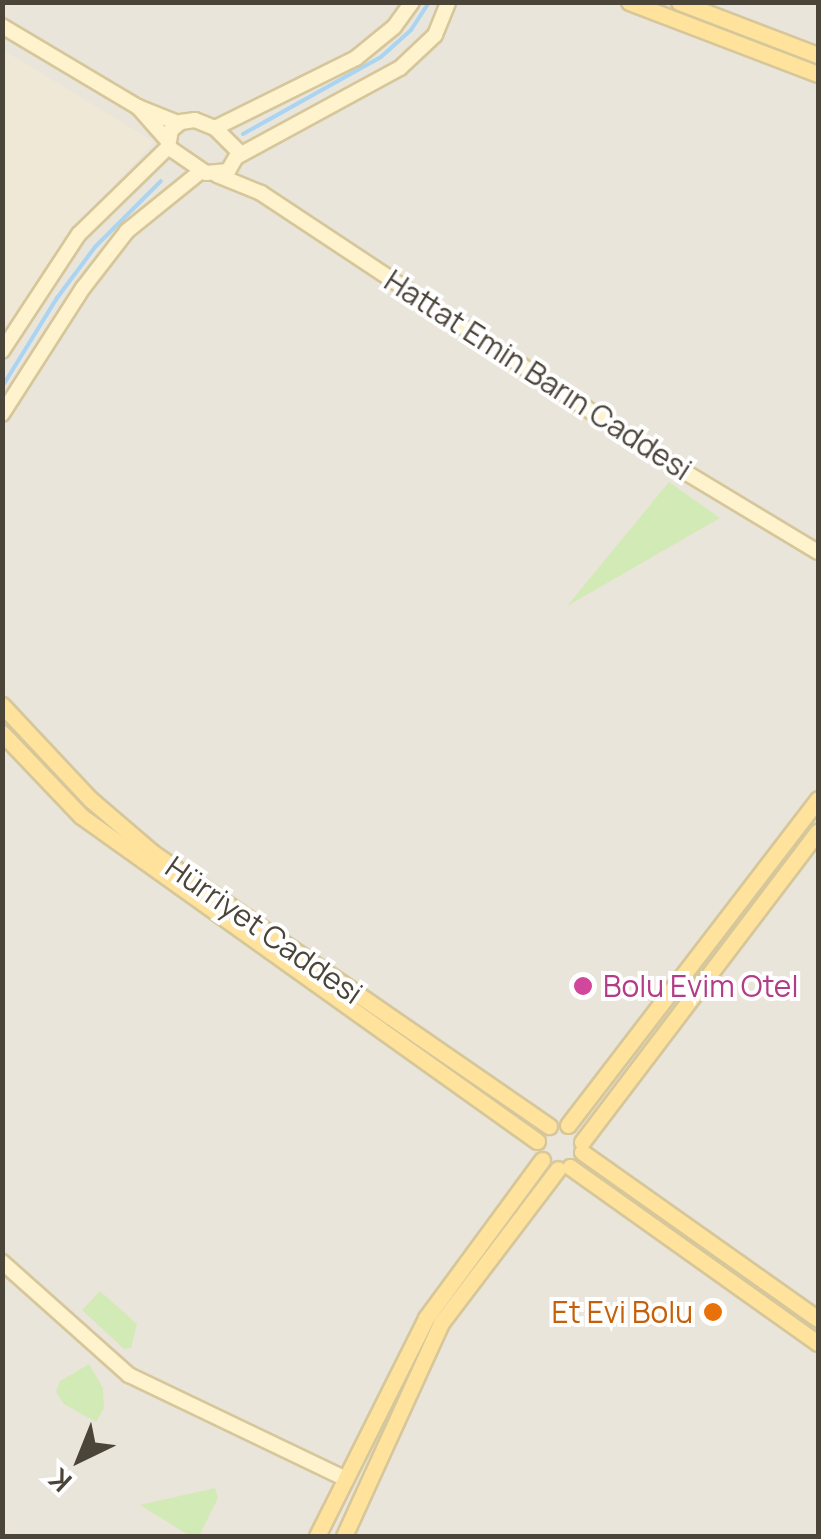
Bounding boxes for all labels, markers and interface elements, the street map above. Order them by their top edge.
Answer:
street label: Hattat Emin Barın Caddesi [378,262,698,488]
street label: Hürriyet Caddesi [159,849,369,1011]
place label: Bolu Evim Otel [603,968,798,1004]
marker: Bolu Evim Otel [572,975,594,997]
place label: Et Evi Bolu [552,1294,693,1330]
marker: Et Evi Bolu [702,1301,724,1323]
north arrow [30,1409,130,1509]
text: K [40,1461,79,1501]

